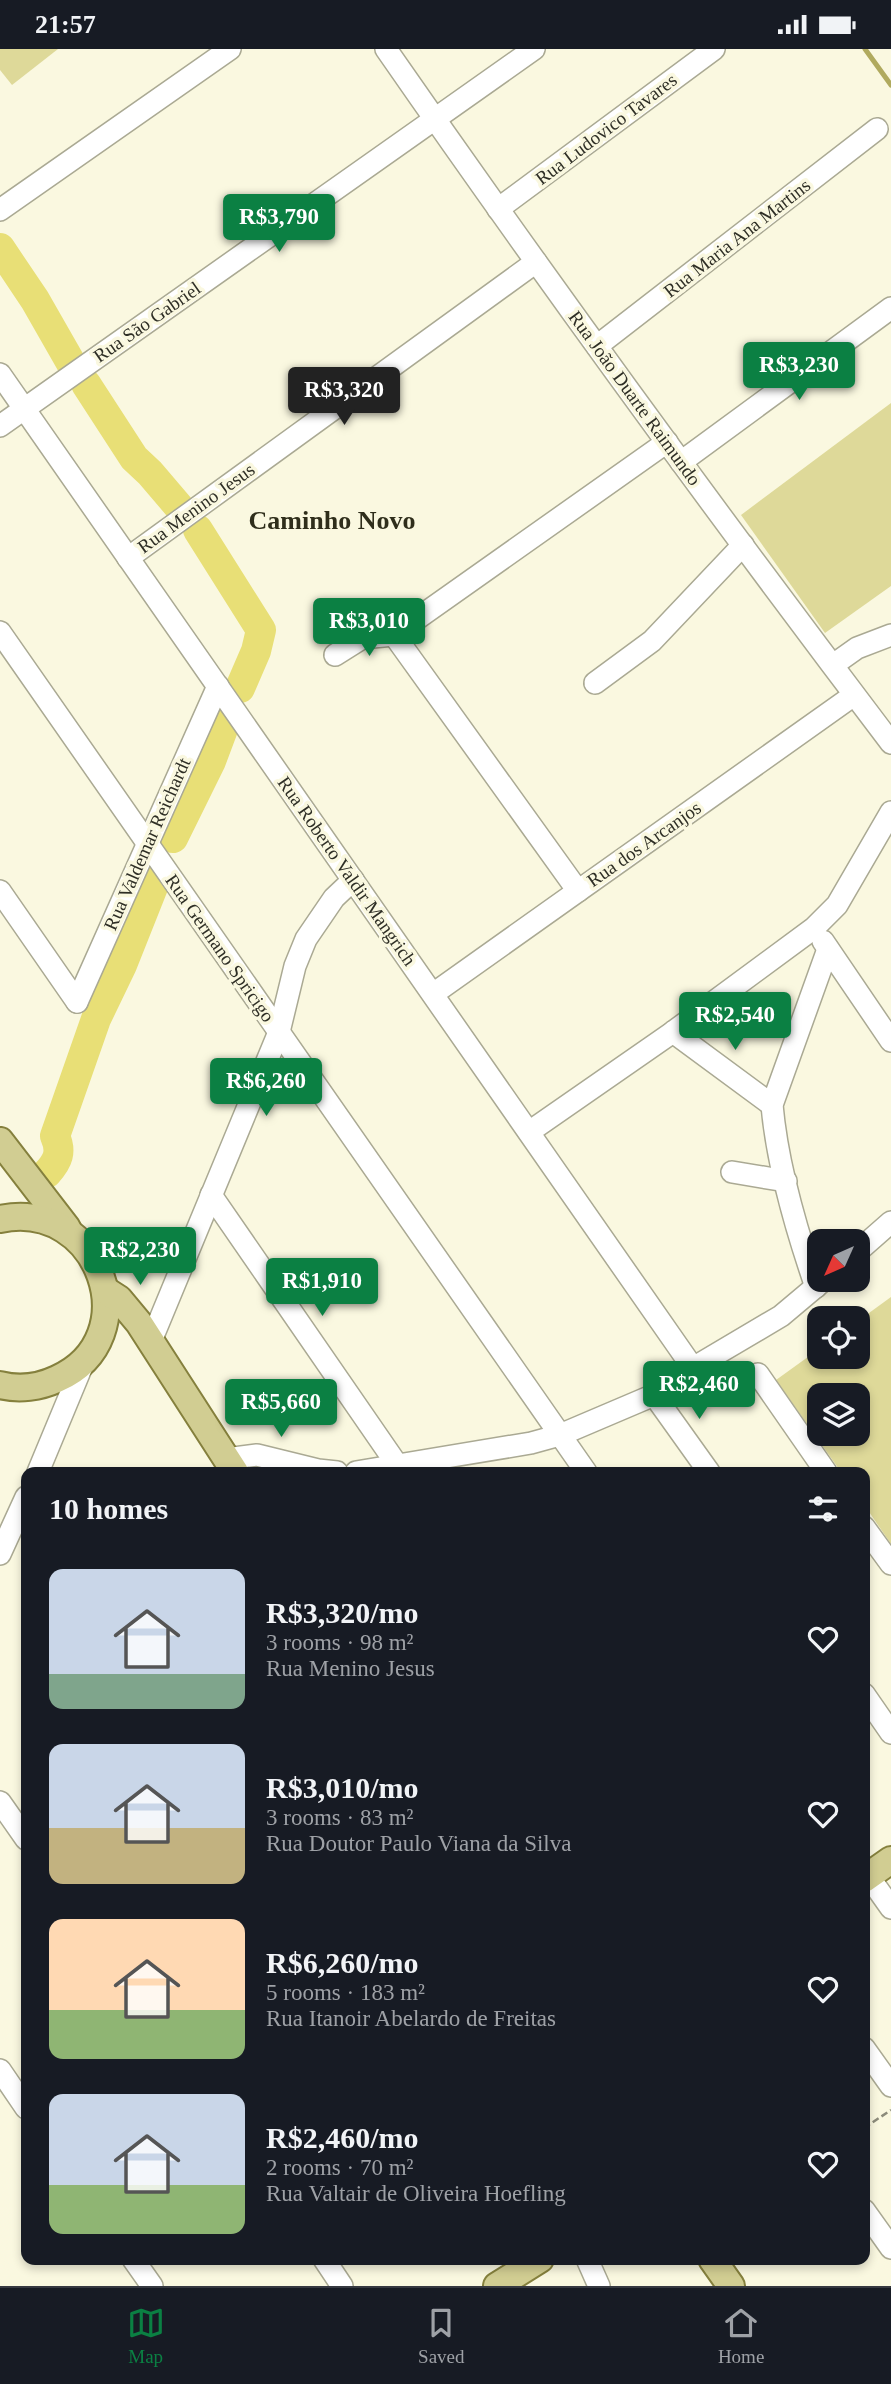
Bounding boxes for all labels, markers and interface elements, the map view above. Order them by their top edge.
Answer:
text: 21:57 [35,10,96,39]
street label: Rua Ludovico Tavares [531,69,681,189]
street label: Rua Maria Ana Martins [660,174,814,302]
pin: R$3,790 [214,195,344,254]
text: R$3,790 [239,204,319,229]
street label: Rua São Gabriel [90,277,204,367]
street label: Rua João Duarte Raimundo [565,307,705,489]
pin: R$3,230 [734,343,864,402]
text: R$3,230 [759,352,839,377]
pin: R$3,320 [279,367,409,427]
text: R$3,320 [304,377,384,402]
street label: Rua Menino Jesus [133,459,259,557]
district label: Caminho Novo [249,506,415,535]
pin: R$3,010 [304,599,434,658]
text: R$3,010 [329,608,409,633]
street label: Rua Valdemar Reichardt [99,754,195,933]
street label: Rua Roberto Valdir Mangrich [274,772,421,970]
street label: Rua dos Arcanjos [583,797,705,891]
street label: Rua Germano Spricigo [161,870,279,1026]
pin: R$2,540 [670,993,800,1052]
text: R$2,540 [695,1002,775,1027]
pin: R$6,260 [201,1059,331,1118]
text: R$6,260 [226,1068,306,1093]
pin: R$2,230 [75,1227,205,1287]
north arrow [807,1229,870,1291]
map controls [807,1229,870,1446]
text: R$2,230 [100,1237,180,1262]
pin: R$1,910 [257,1259,387,1318]
text: R$1,910 [282,1268,362,1293]
button: locate [807,1306,870,1369]
pin: R$2,460 [634,1361,764,1421]
text: R$2,460 [659,1371,739,1396]
pin: R$5,660 [216,1379,346,1439]
button: layers [807,1383,870,1446]
text: R$5,660 [241,1389,321,1414]
icon: filters [804,1490,842,1528]
text: 10 homes [49,1492,168,1525]
text: R$3,320/mo [266,1596,419,1629]
icon: home [105,1597,189,1681]
icon: heart [804,1620,842,1658]
text: 3 rooms · 98 m² [266,1630,413,1655]
text: Rua Menino Jesus [266,1656,435,1681]
text: R$3,010/mo [266,1771,419,1804]
icon: home [105,1772,189,1856]
icon: heart [804,1795,842,1833]
text: 3 rooms · 83 m² [266,1805,413,1830]
text: Rua Doutor Paulo Viana da Silva [266,1831,571,1856]
text: R$6,260/mo [266,1946,419,1979]
icon: home [105,1947,189,2031]
icon: heart [804,1970,842,2008]
text: 5 rooms · 183 m² [266,1980,425,2005]
text: Rua Itanoir Abelardo de Freitas [266,2006,556,2031]
text: R$2,460/mo [266,2121,419,2154]
icon: home [105,2122,189,2206]
icon: heart [804,2145,842,2183]
text: 2 rooms · 70 m² [266,2155,413,2180]
text: Rua Valtair de Oliveira Hoefling [266,2181,566,2206]
tab: Map [127,2304,165,2368]
tab: Saved [418,2304,465,2368]
tab: Home [718,2304,764,2368]

